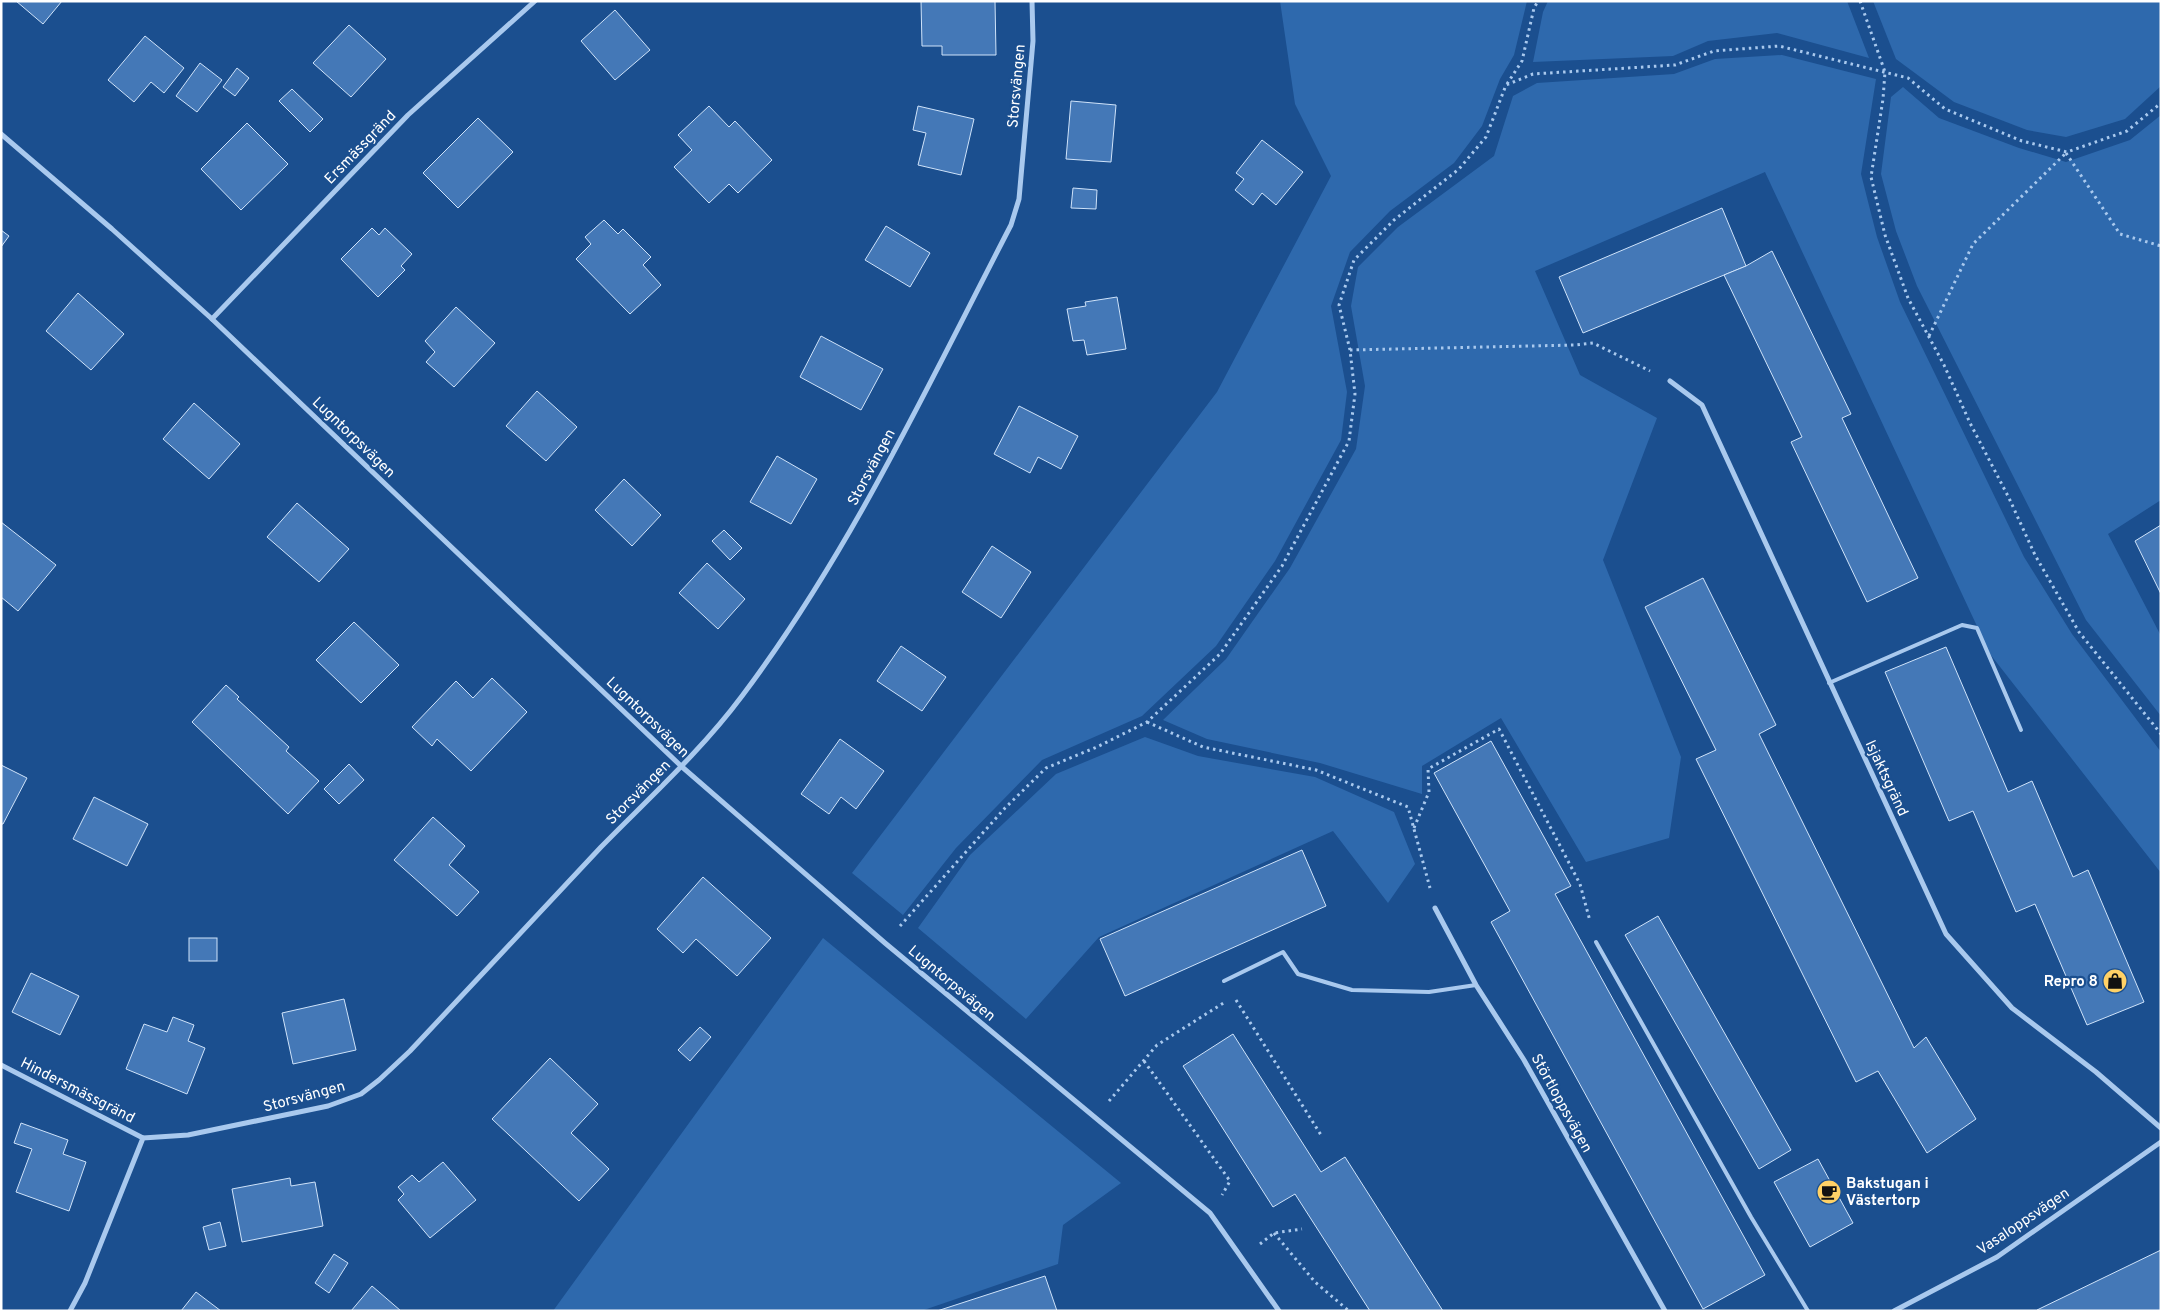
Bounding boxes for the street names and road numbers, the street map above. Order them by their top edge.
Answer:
street label: Storsvängen [1004,43,1031,129]
street label: Ersmässgränd [321,107,401,189]
street label: Lugntorpsvägen [307,394,399,483]
street label: Storsvängen [844,426,900,509]
street label: Lugntorpsvägen [601,674,693,763]
street label: Isjaktsgränd [1860,737,1912,820]
street label: Storsvängen [603,757,676,830]
street label: Lugntorpsvägen [903,942,999,1026]
street label: Störtloppsvägen [1526,1051,1596,1157]
street label: Hindersmässgränd [17,1054,138,1128]
street label: Storsvängen [261,1077,347,1118]
street label: Vasaloppsvägen [1974,1184,2074,1260]

